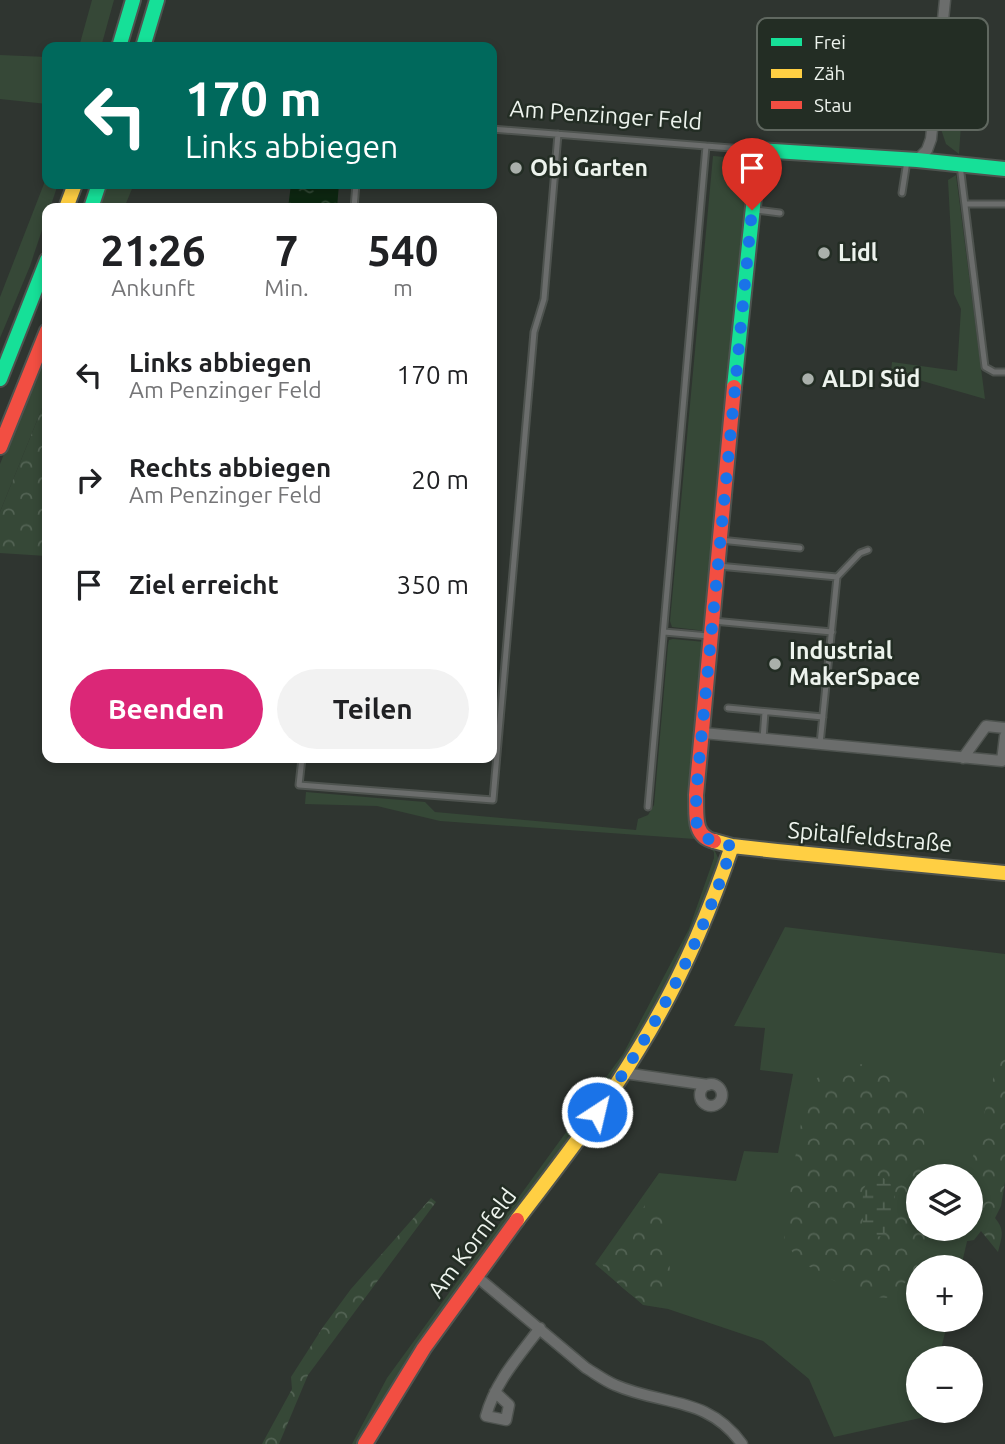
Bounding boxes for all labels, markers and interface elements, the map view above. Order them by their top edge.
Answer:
legend [757,18,988,130]
text: Frei [814,31,846,53]
text: Zäh [814,62,845,84]
icon: left [70,70,161,161]
text: 170 m [185,70,322,125]
text: Stau [814,94,852,116]
street label: Am Penzinger Feld [509,95,703,134]
text: Links abbiegen [185,128,398,164]
pin [722,138,782,210]
icon: arrive [733,149,771,187]
place label: Obi Garten [530,155,648,180]
marker: Obi Garten [508,160,524,176]
text: 21:26 [101,227,206,274]
text: 7 [275,227,298,274]
text: 540 [367,227,438,274]
place label: Lidl [838,240,878,265]
marker: Lidl [816,245,832,261]
text: Ankunft [111,275,195,300]
text: Min. [264,275,309,300]
text: m [393,275,413,300]
text: Links abbiegen [129,348,312,377]
icon: left [70,356,108,394]
text: 170 m [397,360,469,389]
place label: ALDI Süd [822,366,920,391]
marker: ALDI Süd [800,371,816,387]
text: Am Penzinger Feld [129,377,322,402]
text: Rechts abbiegen [129,453,331,482]
icon: right [70,461,108,499]
text: 20 m [411,465,469,494]
text: Am Penzinger Feld [129,482,322,507]
icon: arrive [70,566,108,604]
text: Ziel erreicht [129,570,279,599]
text: 350 m [397,570,469,599]
place label: Industrial MakerSpace [789,638,920,689]
marker: Industrial MakerSpace [767,656,783,672]
button: Beenden [70,669,263,749]
button: Teilen [277,669,469,749]
street label: Spitalfeldstraße [787,817,953,856]
position arrow [560,1075,634,1149]
map controls [906,1164,983,1423]
button: layers [906,1164,983,1241]
street label: Am Kornfeld [422,1183,521,1302]
button: + [906,1255,983,1332]
button: − [906,1346,983,1423]

